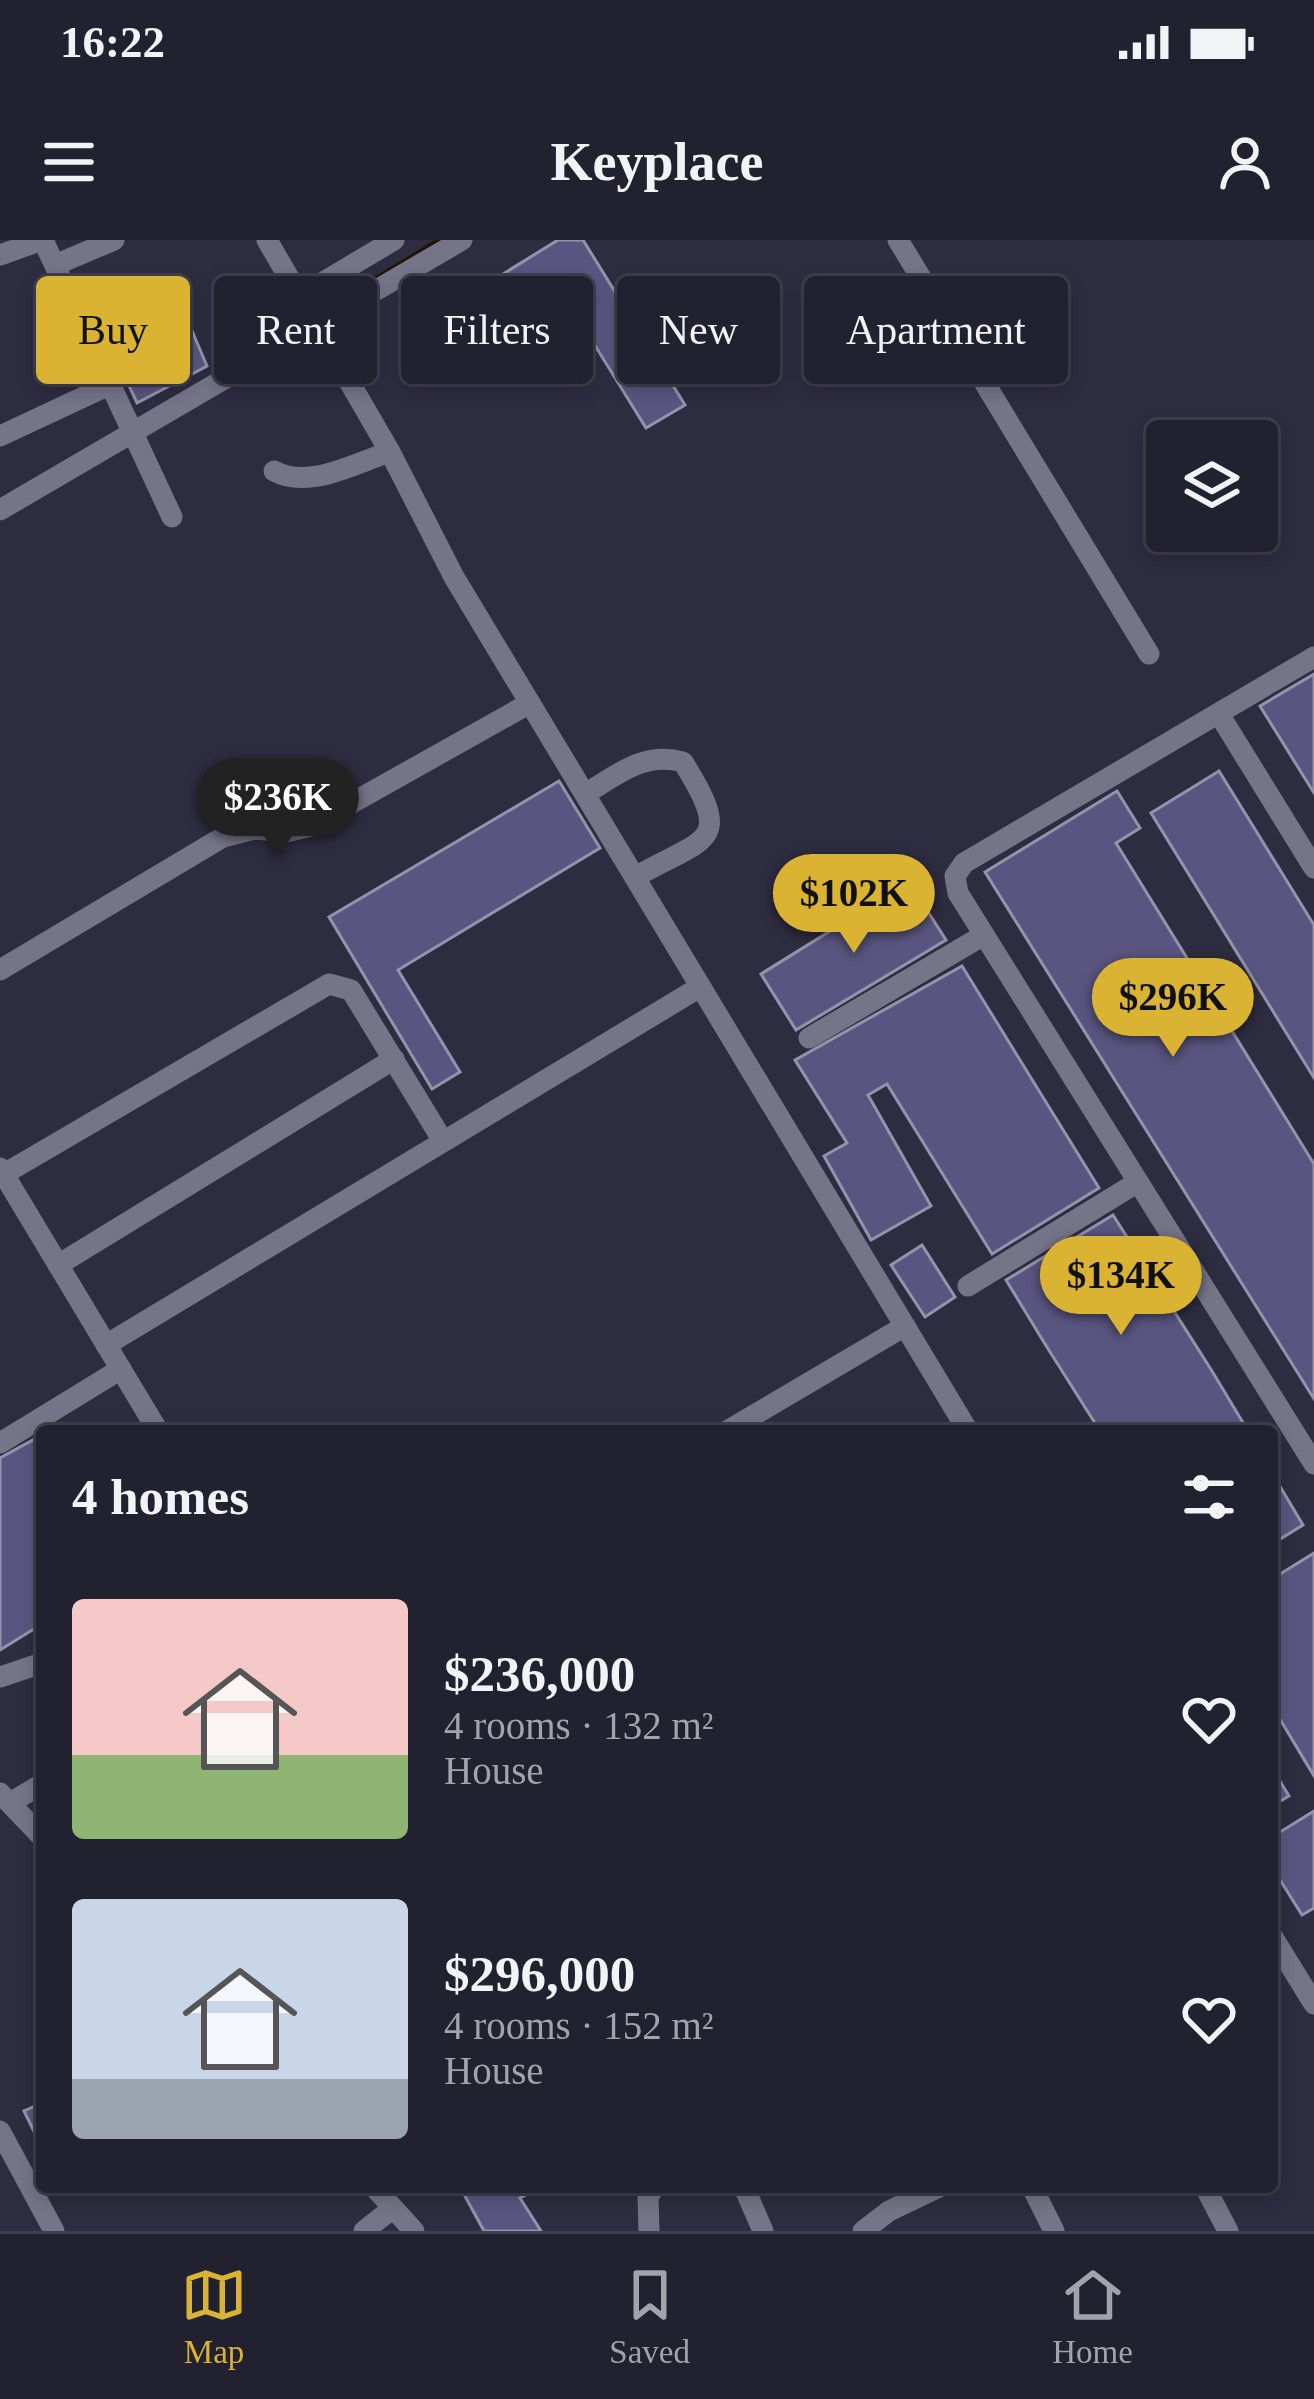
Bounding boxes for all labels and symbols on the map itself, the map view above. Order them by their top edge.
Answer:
pin: $236K [194,758,362,860]
pin: $102K [770,854,938,956]
pin: $296K [1089,958,1257,1060]
pin: $134K [1037,1236,1205,1338]

